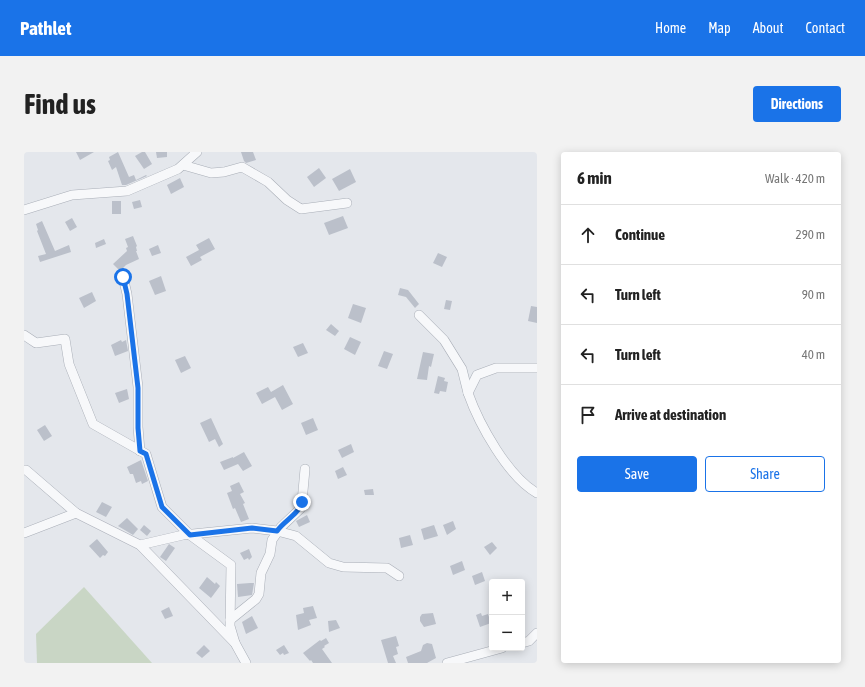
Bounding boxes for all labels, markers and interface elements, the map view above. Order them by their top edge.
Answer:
text: Pathlet [20,17,71,39]
text: Home [655,20,686,36]
text: Map [708,20,731,36]
text: About [753,20,784,36]
text: Contact [806,20,845,36]
button: Directions [753,86,841,122]
text: Find us [24,88,96,120]
text: 6 min [577,168,612,188]
text: Walk · 420 m [765,171,825,186]
icon: ahead [577,224,599,246]
text: Continue [615,226,665,243]
text: 290 m [796,227,825,242]
route start [114,268,132,286]
icon: left [577,284,599,306]
text: Turn left [615,286,661,303]
text: 90 m [802,287,825,302]
icon: left [577,344,599,366]
text: Turn left [615,346,661,363]
text: 40 m [802,347,825,362]
icon: arrive [577,404,599,426]
text: Arrive at destination [615,406,726,423]
button: Save [577,456,697,492]
button: Share [705,456,825,492]
route end [293,493,311,511]
map controls [489,579,525,651]
button: + [489,579,525,615]
button: − [489,615,525,651]

